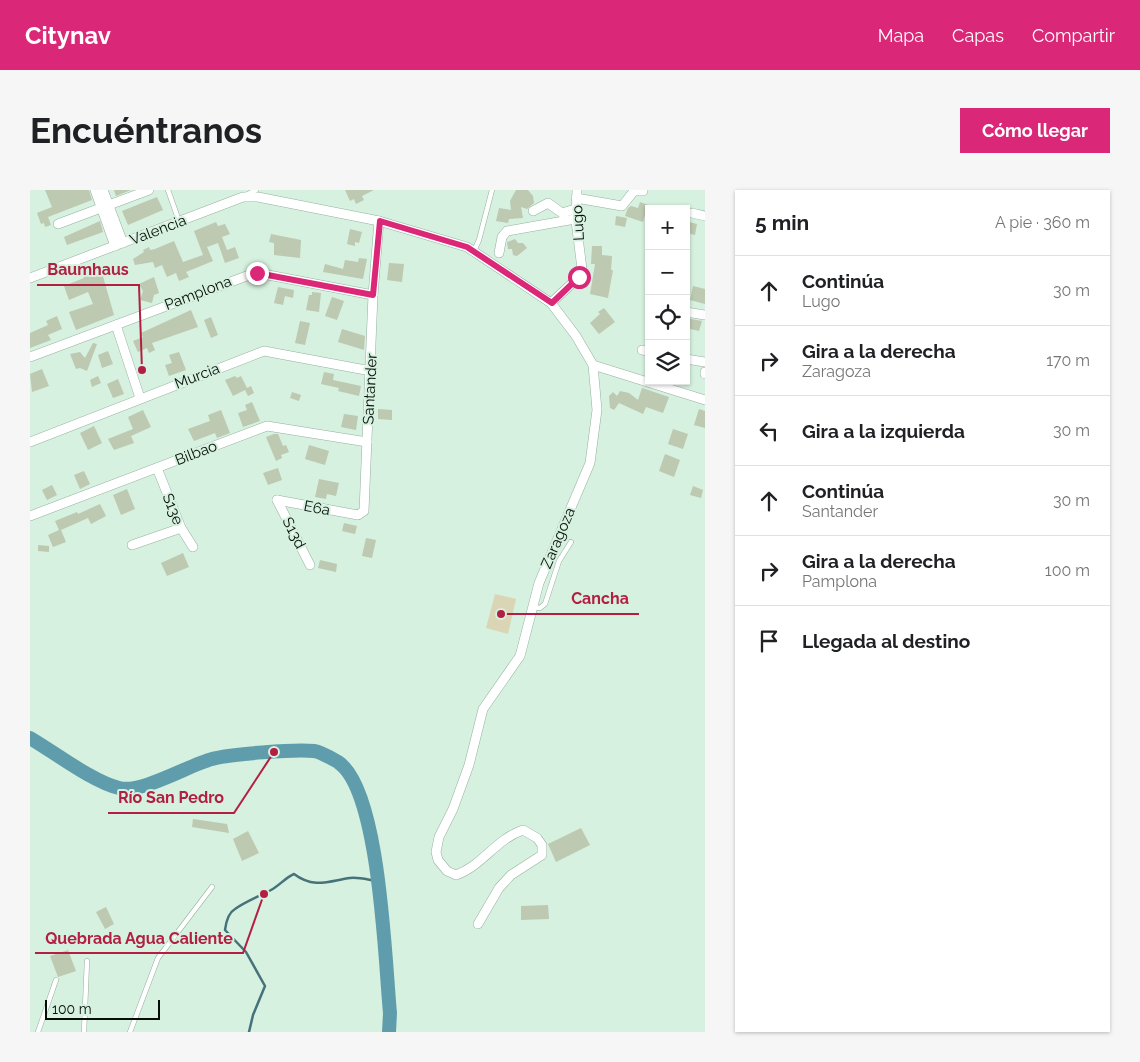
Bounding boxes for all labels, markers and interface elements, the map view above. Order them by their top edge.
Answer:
text: Citynav [25,21,111,50]
text: Mapa [878,25,924,46]
text: Capas [952,25,1004,46]
text: Compartir [1032,25,1115,46]
button: Cómo llegar [960,108,1110,153]
text: Encuéntranos [30,110,262,151]
street label: Lugo [568,205,588,241]
map controls [645,205,690,385]
button: + [645,205,690,250]
text: 5 min [755,210,809,235]
street label: Valencia [127,211,189,249]
text: A pie · 360 m [995,213,1090,232]
button: − [645,250,690,295]
callout: Baumhaus [37,254,139,285]
text: Baumhaus [47,260,129,279]
route end [246,262,269,285]
route start [568,266,591,289]
text: Continúa [802,270,884,292]
street label: Pamplona [162,272,234,314]
icon: ahead [755,277,783,305]
text: 30 m [1053,281,1090,300]
text: Lugo [802,292,840,311]
button: locate [645,295,690,340]
button: layers [645,340,690,385]
text: Gira a la derecha [802,340,956,362]
icon: right [755,347,783,375]
text: 170 m [1046,351,1090,370]
street label: Santander [359,352,381,425]
street label: Murcia [172,359,222,393]
text: Zaragoza [802,362,871,381]
icon: left [755,417,783,445]
text: Gira a la izquierda [802,420,965,442]
text: 30 m [1053,421,1090,440]
street label: Bilbao [172,437,220,469]
text: Continúa [802,480,884,502]
icon: ahead [755,487,783,515]
street label: S13e [159,491,187,528]
text: 30 m [1053,491,1090,510]
street label: E6a [302,497,332,519]
text: Santander [802,502,878,521]
street label: Zaragoza [537,505,579,571]
street label: S13d [279,514,309,552]
text: Gira a la derecha [802,550,956,572]
icon: right [755,557,783,585]
text: 100 m [1045,561,1090,580]
text: Pamplona [802,572,877,591]
callout: Cancha [562,583,639,614]
text: Cancha [571,589,629,608]
icon: arrive [755,627,783,655]
text: Llegada al destino [802,630,970,652]
callout: Río San Pedro [108,782,234,813]
text: Río San Pedro [118,788,224,807]
callout: Quebrada Agua Caliente [35,922,243,953]
text: Quebrada Agua Caliente [45,929,233,948]
scale bar [45,997,160,1020]
text: 100 m [52,1001,92,1017]

